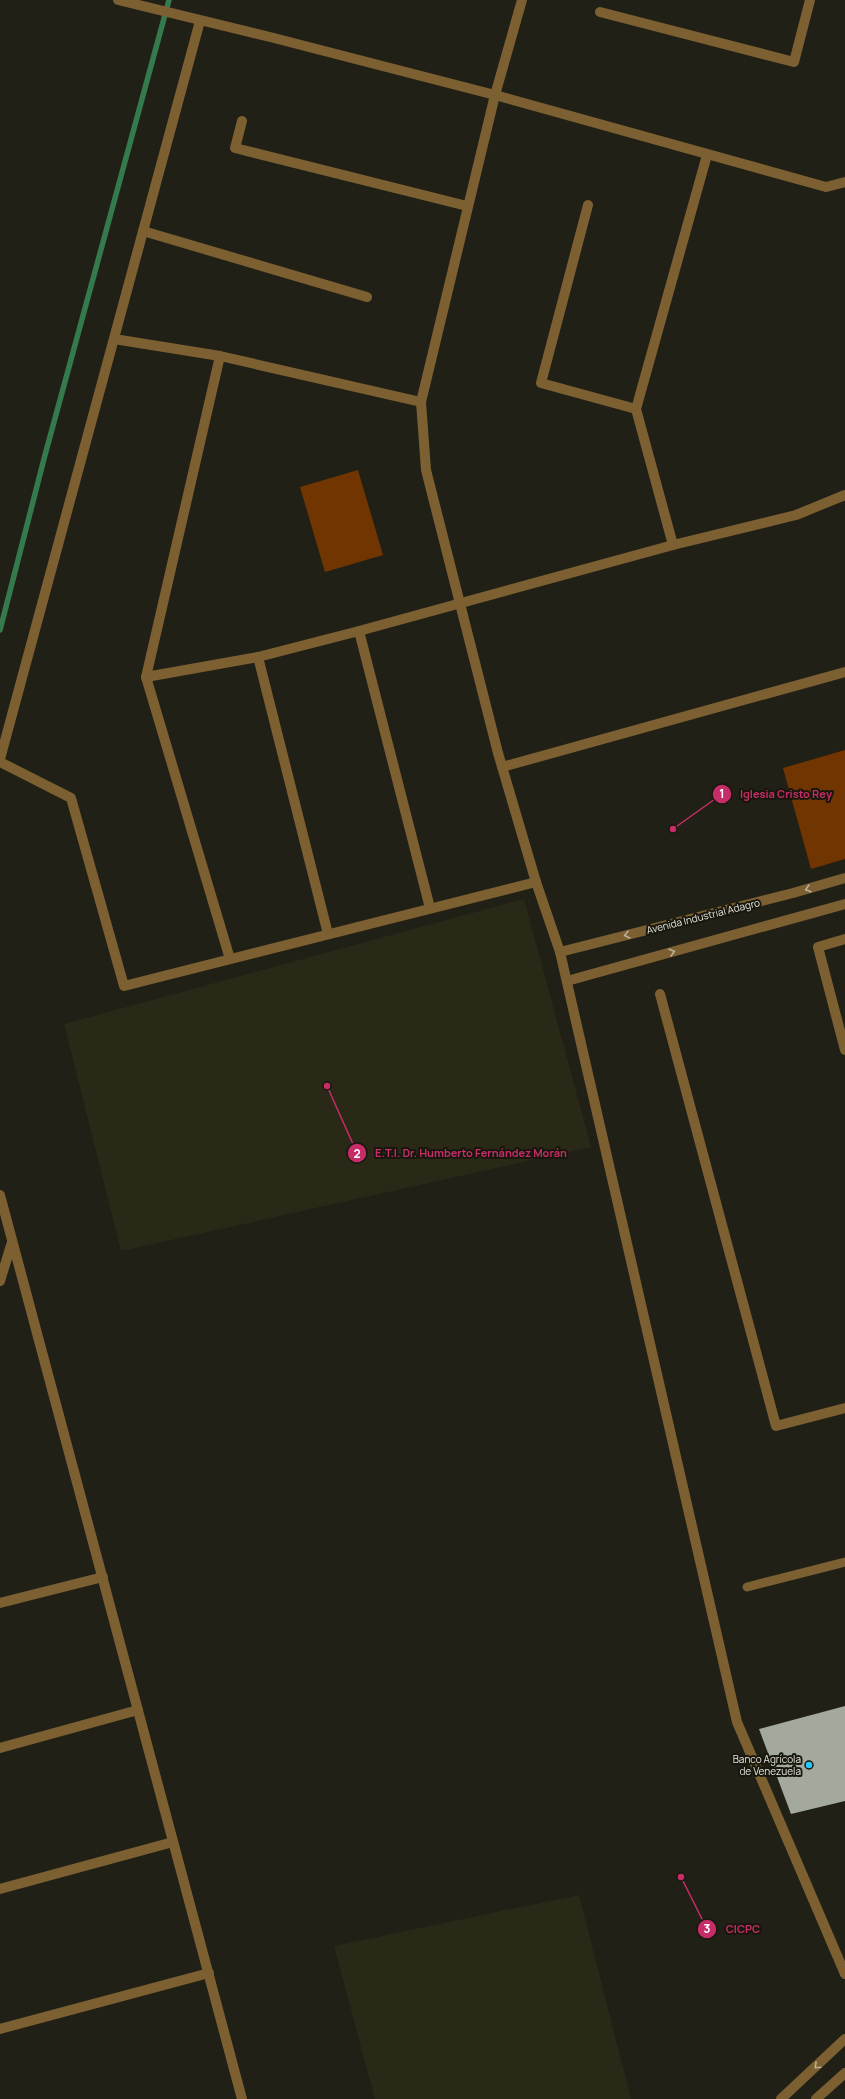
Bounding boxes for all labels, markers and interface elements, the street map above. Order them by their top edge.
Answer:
callout: Iglesia Cristo Rey [712,783,841,806]
text: 1 [719,785,725,802]
text: Iglesia Cristo Rey [740,786,833,801]
one-way arrow [804,884,811,893]
street label: Avenida Industrial Adagro [645,895,761,937]
one-way arrow [624,930,631,939]
one-way arrow [668,948,675,957]
callout: E.T.I. Dr. Humberto Fernández Morán [347,1142,575,1165]
text: 2 [353,1145,361,1162]
text: E.T.I. Dr. Humberto Fernández Morán [375,1145,567,1160]
place label: Banco Agrícola de Venezuela [733,1752,801,1778]
marker: Banco Agrícola de Venezuela [804,1760,814,1770]
callout: CICPC [697,1918,768,1941]
text: 3 [704,1920,711,1937]
text: CICPC [726,1921,760,1936]
one-way arrow [814,2061,821,2068]

